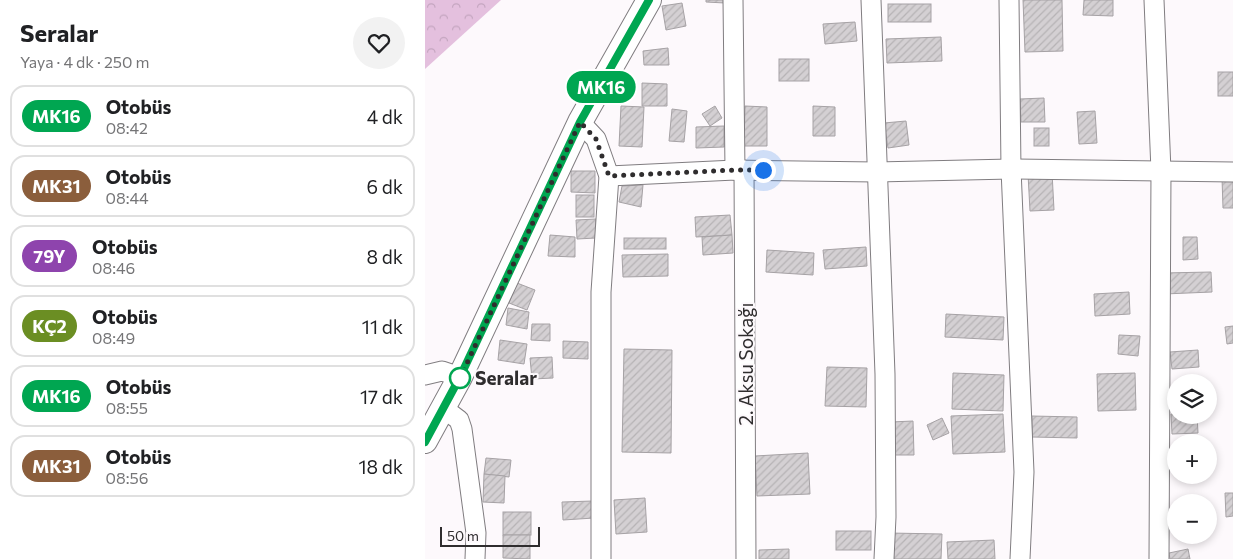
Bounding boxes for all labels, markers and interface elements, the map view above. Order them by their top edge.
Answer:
button: heart [353,17,405,69]
text: Seralar [20,18,98,47]
text: Yaya · 4 dk · 250 m [20,52,149,71]
line badge: MK16 [566,71,636,103]
text: MK16 [577,76,625,98]
text: Otobüs [106,95,171,118]
text: MK16 [32,105,81,127]
text: 4 dk [367,105,403,128]
text: 08:42 [106,118,148,137]
your location [751,158,776,183]
text: Otobüs [106,165,171,188]
text: MK31 [32,175,81,197]
text: 6 dk [367,175,403,198]
text: 08:44 [106,188,149,207]
text: Otobüs [92,235,158,258]
text: 79Y [33,245,66,267]
text: 8 dk [367,245,403,268]
text: 08:46 [92,258,135,277]
street label: 2. Aksu Sokağı [734,303,757,425]
text: Otobüs [92,305,158,328]
text: KÇ2 [32,315,67,337]
text: 11 dk [362,315,403,338]
text: 08:49 [92,328,135,347]
place label: Seralar [475,366,537,389]
marker: Seralar [449,367,471,389]
map controls [1167,374,1217,544]
button: layers [1167,374,1217,424]
text: Otobüs [106,375,171,398]
text: MK16 [32,385,81,407]
text: 17 dk [360,385,403,408]
text: 08:55 [106,398,148,417]
button: + [1167,434,1217,484]
text: Otobüs [106,445,171,468]
text: MK31 [32,455,81,477]
text: 18 dk [358,455,403,478]
text: 08:56 [106,468,148,487]
button: − [1167,494,1217,544]
scale bar [440,524,540,547]
text: 50 m [447,527,479,544]

